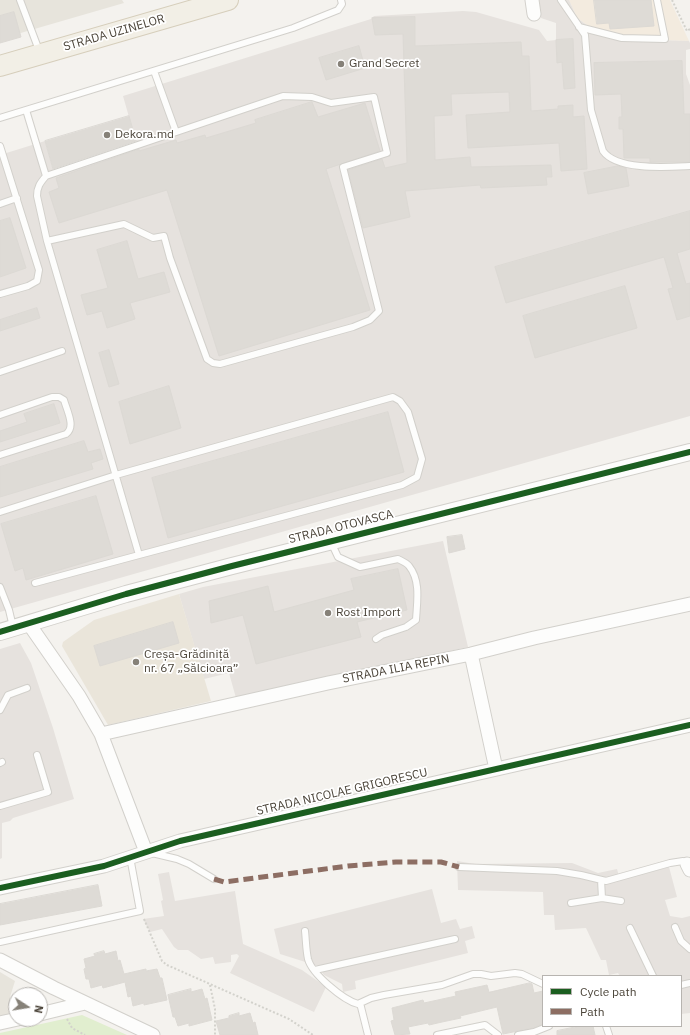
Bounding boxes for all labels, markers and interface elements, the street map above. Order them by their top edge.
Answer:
street label: STRADA UZINELOR [62,12,166,54]
place label: Grand Secret [349,57,419,71]
marker: Grand Secret [336,59,346,69]
place label: Dekora.md [115,128,174,142]
marker: Dekora.md [102,130,112,140]
street label: STRADA OTOVASCA [287,507,395,547]
place label: Rost Import [336,606,401,620]
marker: Rost Import [323,608,333,618]
place label: Creșa-Grădiniță nr. 67 „Sălcioara” [144,648,239,676]
street label: STRADA ILIA REPIN [341,652,451,686]
marker: Creșa-Grădiniță nr. 67 „Sălcioara” [131,657,141,667]
street label: STRADA NICOLAE GRIGORESCU [255,765,429,819]
legend [542,975,682,1027]
text: Cycle path [580,984,637,999]
north arrow [8,987,48,1027]
text: N [31,1004,46,1015]
text: Path [580,1004,605,1019]

